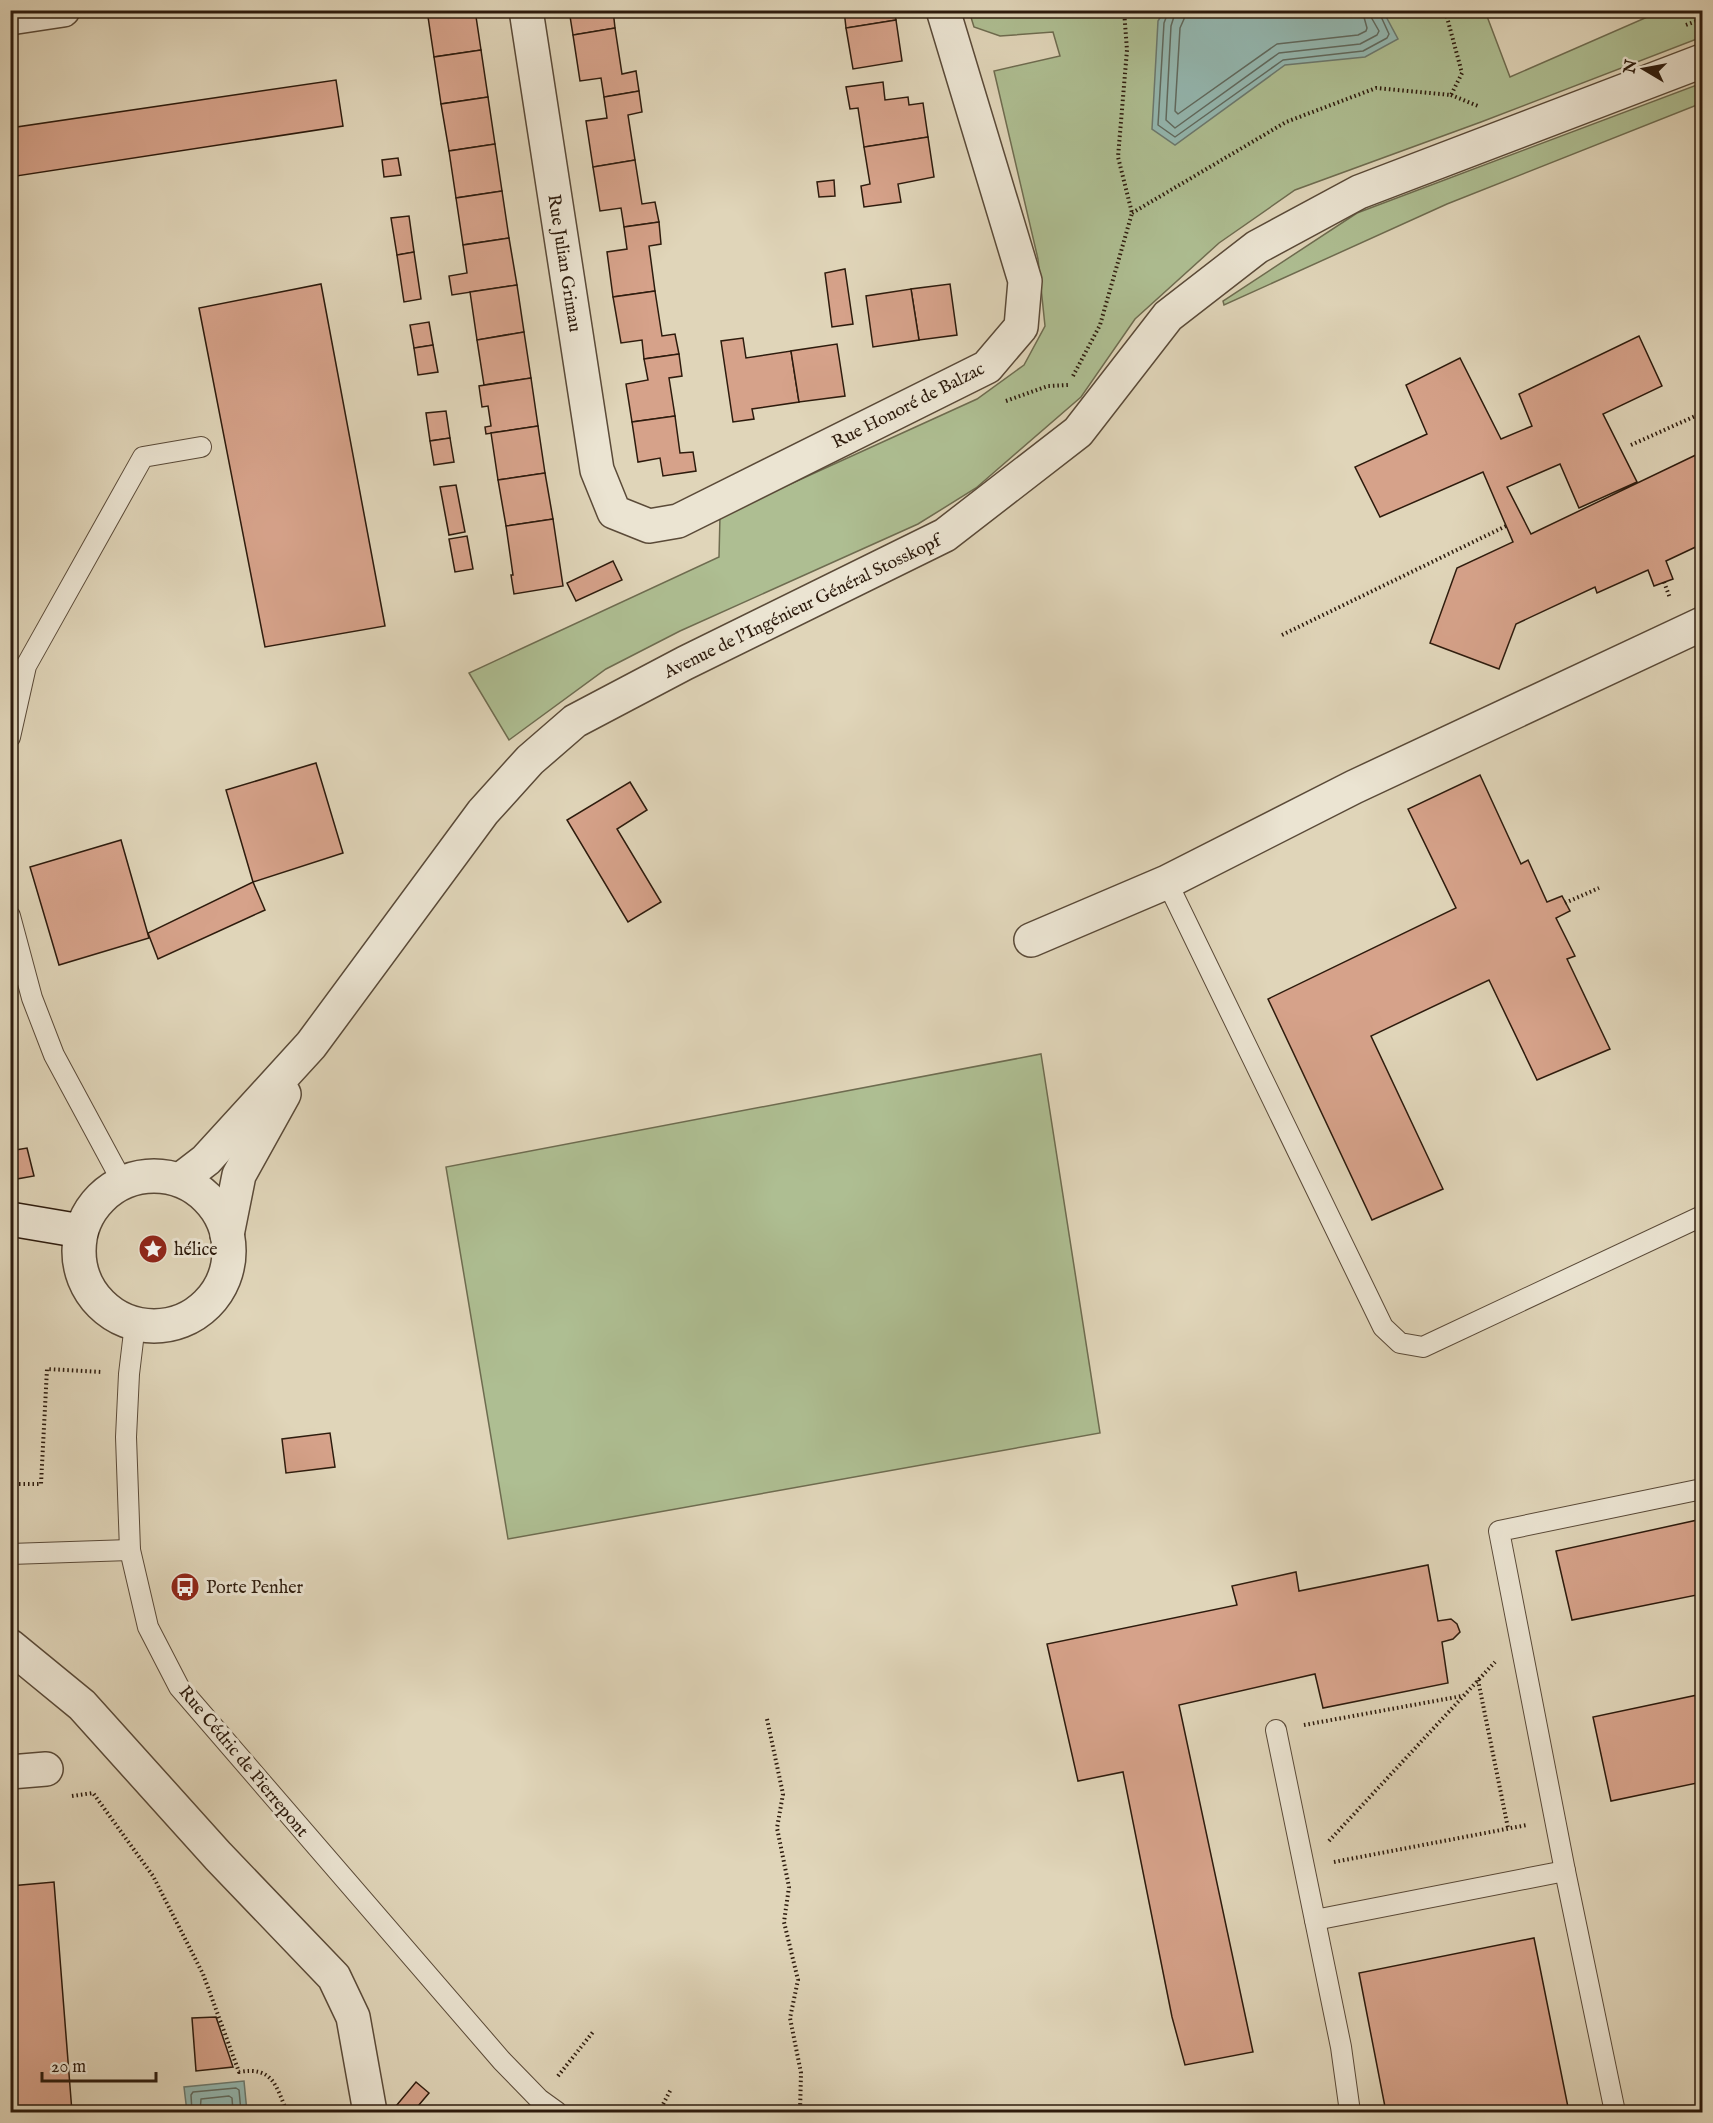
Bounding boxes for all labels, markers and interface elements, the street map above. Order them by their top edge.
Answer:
north arrow [1614,39,1674,99]
text: N [1620,58,1642,76]
street label: Rue Julian Grimau [541,193,586,334]
street label: Rue Honoré de Balzac [829,358,989,455]
street label: Avenue de l'Ingénieur Général Stosskopf [660,529,948,685]
place icon: hélice [137,1233,169,1265]
place label: hélice [174,1239,217,1262]
bus stop icon: Porte Penher [169,1571,201,1603]
place label: Porte Penher [206,1577,303,1600]
street label: Rue Cédric de Pierrepont [173,1682,313,1842]
scale bar [42,2045,156,2083]
text: 20 m [51,2056,86,2079]

